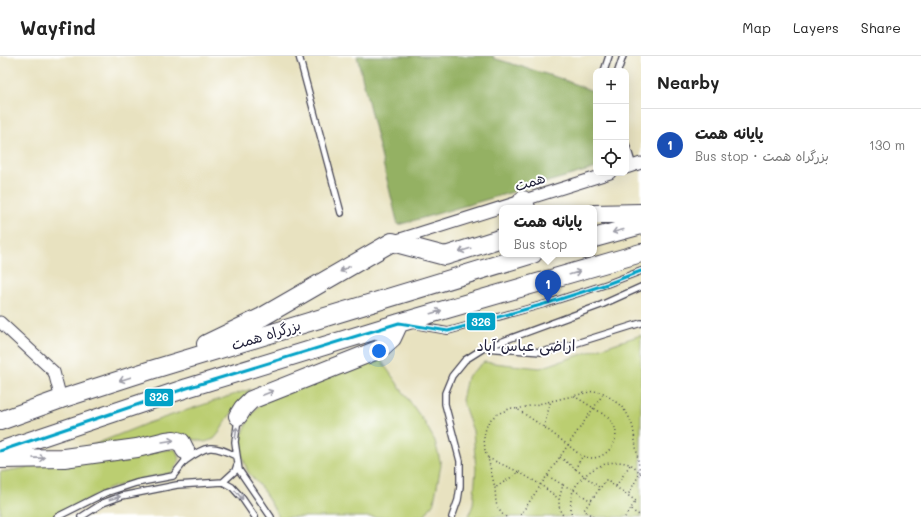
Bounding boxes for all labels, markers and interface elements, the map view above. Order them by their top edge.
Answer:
text: Wayfind [20,15,96,40]
text: Map [742,18,771,37]
text: Layers [793,18,839,37]
text: Share [861,18,901,37]
map controls [593,68,629,176]
button: + [593,68,629,104]
text: Nearby [657,71,719,93]
button: − [593,104,629,140]
text: پایانه همت [695,123,763,143]
text: 1 [667,136,673,153]
text: 130 m [869,136,905,153]
button: locate [593,140,629,176]
text: Bus stop · بزرگراه همت [695,147,829,164]
street label: همت [512,168,548,195]
popup [499,205,597,257]
text: پایانه همت [514,211,582,231]
one-way arrow [611,228,624,235]
text: Bus stop [514,235,567,252]
one-way arrow [458,247,471,254]
one-way arrow [339,266,351,274]
one-way arrow [568,269,581,276]
pin: 1 [535,270,561,303]
one-way arrow [430,308,443,315]
line badge: 326 [466,312,496,331]
text: 326 [471,314,491,329]
street label: بزرگراه همت [229,315,303,354]
district label: اراضی عباس آباد [477,335,575,356]
your location [369,341,389,361]
one-way arrow [118,376,131,383]
line badge: 326 [144,388,174,407]
one-way arrow [261,388,273,396]
text: 326 [149,389,169,404]
one-way arrow [233,426,240,439]
one-way arrow [161,437,174,445]
one-way arrow [32,454,45,462]
one-way arrow [234,490,243,500]
one-way arrow [109,494,122,501]

